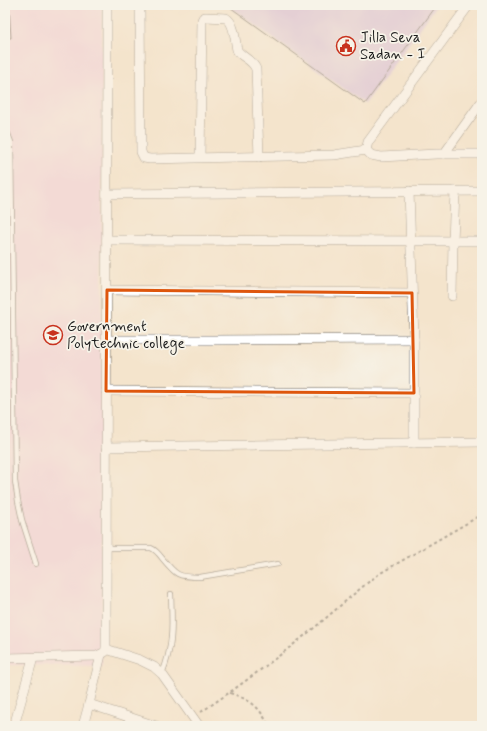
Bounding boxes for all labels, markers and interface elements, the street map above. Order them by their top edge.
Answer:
place label: Jilla Seva Sadan - I [360,28,425,65]
public building icon: Jilla Seva Sadan - I [335,35,357,57]
place label: Government Polytechnic college [67,317,185,355]
school or university icon: Government Polytechnic college [42,324,64,346]

